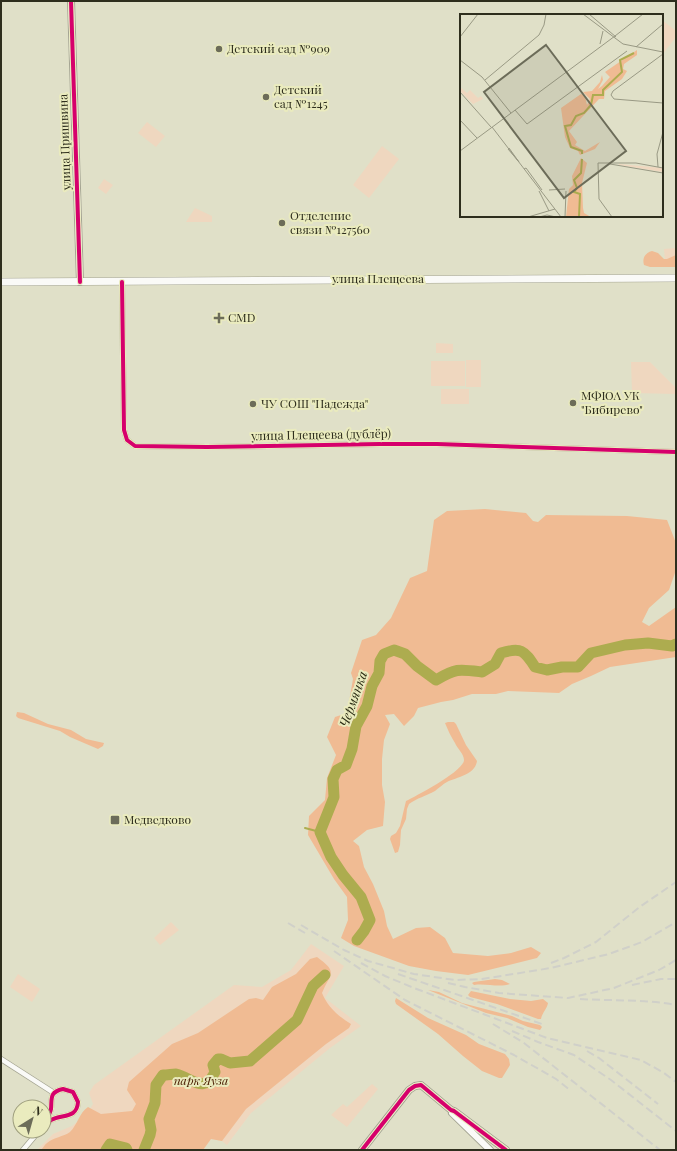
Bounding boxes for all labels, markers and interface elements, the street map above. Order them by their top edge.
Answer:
inset map [460,14,663,217]
place label: Детский сад №909 [227,40,330,56]
marker: Детский сад №909 [214,44,224,54]
place label: Детский сад №1245 [274,81,328,111]
marker: Детский сад №1245 [261,92,271,102]
street label: улица Пришвина [54,94,74,191]
place label: Отделение связи №127560 [290,207,370,237]
marker: Отделение связи №127560 [277,218,287,228]
street label: улица Плещеева [331,270,424,286]
place label: CMD [228,309,256,325]
marker: CMD [213,312,225,324]
place label: МФЮА УК "Бибирево" [581,387,643,417]
place label: ЧУ СОШ "Надежда" [261,395,368,411]
marker: МФЮА УК "Бибирево" [568,398,578,408]
marker: ЧУ СОШ "Надежда" [248,399,258,409]
street label: улица Плещеева (дублёр) [250,425,391,443]
water label: Чермянка [335,668,371,729]
place label: Медведково [124,811,191,827]
marker: Медведково [109,814,121,826]
park label: парк Яуза [174,1072,228,1088]
north arrow [12,1099,52,1139]
text: N [31,1102,46,1119]

